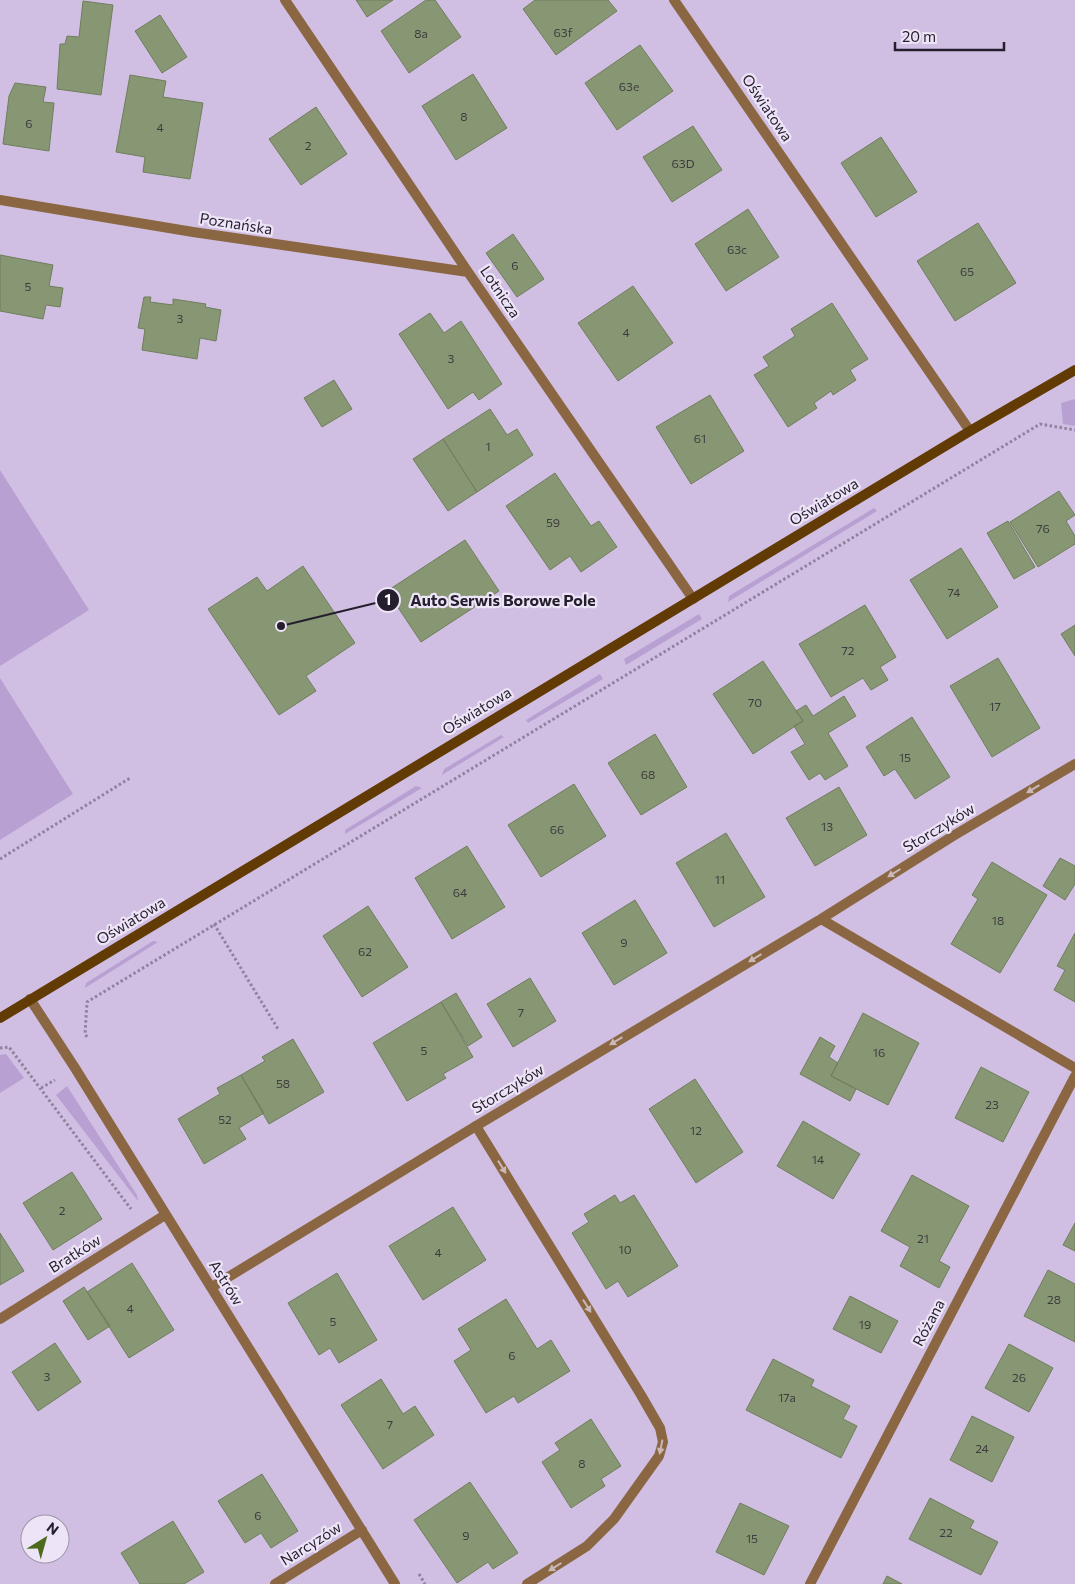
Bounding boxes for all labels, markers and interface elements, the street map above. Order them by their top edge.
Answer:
scale bar [895,20,1004,52]
house number: 63f [554,25,573,39]
house number: 8a [414,26,428,40]
text: 20 m [902,27,936,45]
street label: Oświatowa [739,70,797,144]
house number: 63e [619,79,639,93]
house number: 8 [460,109,468,123]
house number: 6 [25,116,33,130]
house number: 4 [156,120,164,134]
house number: 2 [305,138,312,152]
house number: 63D [672,156,695,170]
street label: Poznańska [199,208,274,238]
house number: 63c [727,242,747,256]
house number: 6 [511,258,519,272]
street label: Lotnicza [477,262,525,321]
house number: 65 [960,264,974,278]
house number: 5 [25,279,32,293]
house number: 3 [177,311,184,325]
house number: 4 [622,325,630,339]
house number: 3 [448,351,455,365]
house number: 61 [694,431,706,445]
house number: 1 [485,439,491,453]
street label: Oświatowa [786,474,861,529]
house number: 59 [546,515,560,529]
house number: 76 [1036,521,1050,535]
callout: Auto Serwis Borowe Pole [376,584,606,615]
house number: 74 [948,585,960,599]
text: 1 [385,590,391,608]
text: Auto Serwis Borowe Pole [410,590,596,609]
house number: 72 [842,643,855,657]
street label: Oświatowa [439,683,514,738]
house number: 70 [748,695,762,709]
house number: 17 [989,699,1001,713]
house number: 15 [899,750,911,764]
house number: 68 [641,767,655,781]
one-way arrow [1026,784,1040,793]
street label: Storczyków [899,799,978,856]
house number: 13 [821,819,833,833]
house number: 66 [550,822,564,836]
one-way arrow [887,868,901,878]
house number: 11 [715,872,725,886]
house number: 64 [453,885,467,899]
street label: Oświatowa [93,893,168,948]
house number: 18 [992,913,1004,927]
house number: 9 [620,935,628,949]
house number: 62 [358,944,372,958]
one-way arrow [749,953,762,962]
house number: 7 [518,1005,524,1019]
one-way arrow [610,1037,623,1046]
house number: 5 [421,1043,428,1057]
house number: 16 [873,1045,885,1059]
street label: Storczyków [468,1060,547,1117]
house number: 58 [276,1076,290,1090]
house number: 23 [985,1097,999,1111]
house number: 52 [218,1112,232,1126]
house number: 12 [690,1123,702,1137]
house number: 14 [812,1152,824,1166]
one-way arrow [497,1161,506,1174]
house number: 2 [59,1203,66,1217]
street label: Bratków [45,1230,104,1276]
house number: 21 [917,1231,929,1245]
house number: 10 [619,1242,632,1256]
house number: 4 [434,1245,442,1259]
street label: Astrów [206,1257,248,1308]
house number: 28 [1047,1292,1061,1306]
street label: Różana [908,1296,948,1349]
one-way arrow [582,1299,591,1312]
house number: 4 [126,1301,134,1315]
house number: 5 [330,1314,337,1328]
house number: 19 [859,1317,871,1331]
house number: 6 [508,1348,516,1362]
house number: 3 [44,1369,51,1383]
house number: 26 [1012,1370,1026,1384]
house number: 17a [778,1390,796,1404]
house number: 7 [387,1417,393,1431]
one-way arrow [656,1440,664,1456]
house number: 24 [975,1441,989,1455]
house number: 8 [578,1456,586,1470]
house number: 6 [254,1508,262,1522]
north arrow [20,1514,70,1564]
street label: Narcyzów [277,1517,344,1569]
text: N [44,1518,62,1538]
house number: 22 [939,1525,953,1539]
house number: 9 [462,1528,470,1542]
house number: 15 [746,1531,758,1545]
one-way arrow [548,1562,562,1571]

